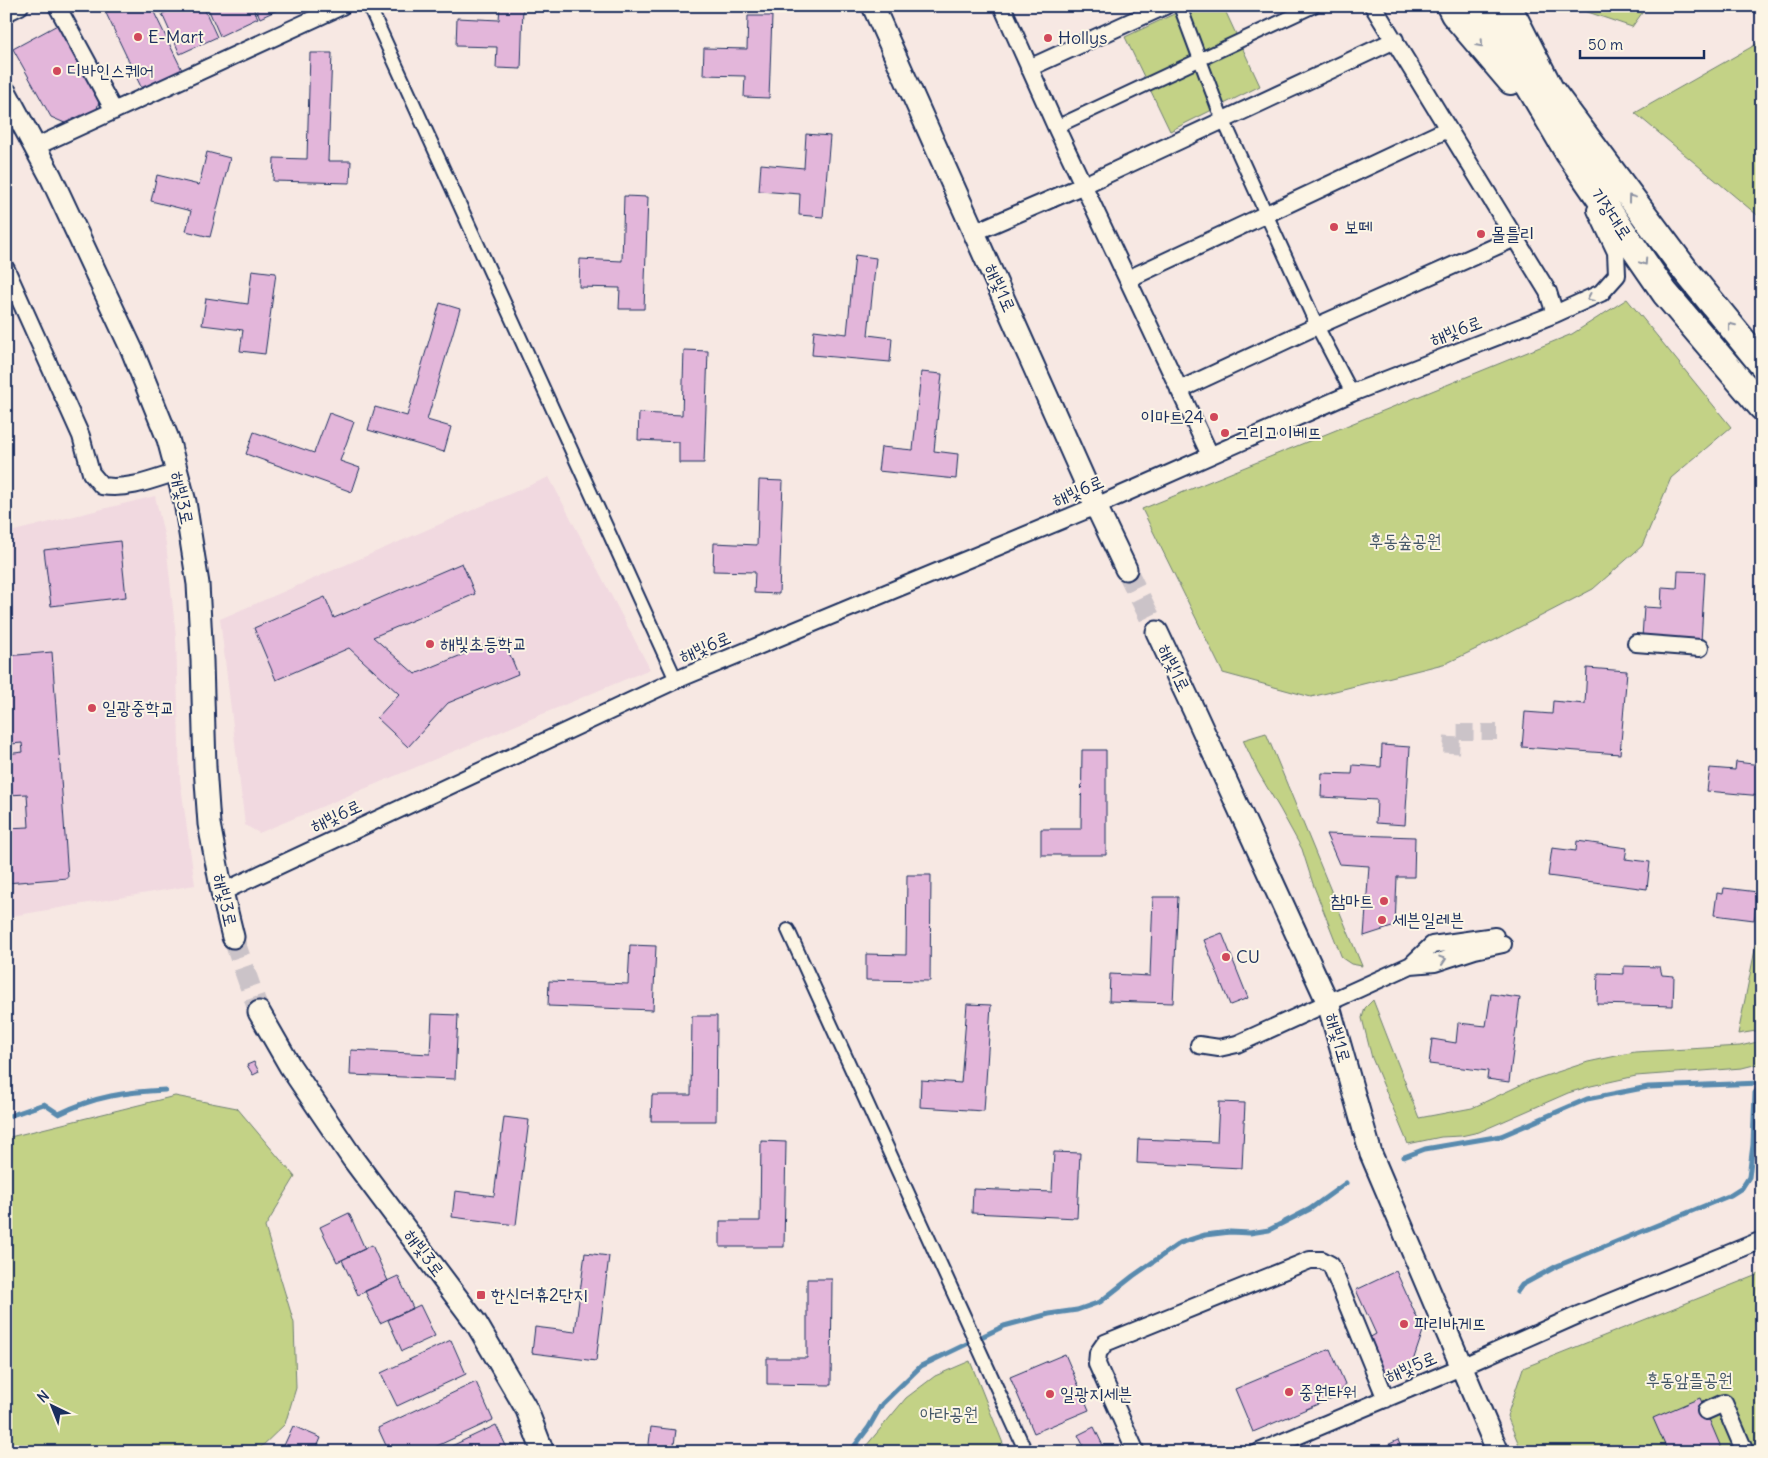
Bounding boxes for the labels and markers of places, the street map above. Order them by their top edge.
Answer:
place label: E-Mart [148,25,204,48]
place label: Hollys [1058,26,1108,49]
marker: E-Mart [132,31,144,43]
marker: Hollys [1042,32,1054,44]
place label: 디바인스퀘어 [67,59,154,82]
marker: 디바인스퀘어 [51,65,63,77]
place label: 보떼 [1344,215,1373,238]
marker: 보떼 [1328,221,1340,233]
place label: 몰틀리 [1491,222,1534,245]
marker: 몰틀리 [1475,228,1487,240]
place label: 이마트24 [1141,405,1204,428]
marker: 이마트24 [1208,411,1220,423]
place label: 그리고이베뜨 [1235,421,1322,444]
marker: 그리고이베뜨 [1219,427,1231,439]
place label: 해빛초등학교 [440,632,527,655]
marker: 해빛초등학교 [424,638,436,650]
place label: 일광중학교 [102,696,174,719]
marker: 일광중학교 [86,702,98,714]
place label: 참마트 [1331,889,1374,912]
marker: 참마트 [1378,895,1390,907]
place label: 세븐일레븐 [1392,908,1464,931]
marker: 세븐일레븐 [1376,914,1388,926]
place label: CU [1236,945,1260,968]
marker: CU [1220,951,1232,963]
place label: 한신더휴2단지 [491,1283,588,1306]
marker: 한신더휴2단지 [475,1289,487,1301]
place label: 파리바게뜨 [1414,1312,1486,1335]
marker: 파리바게뜨 [1398,1318,1410,1330]
place label: 중원타워 [1299,1380,1357,1403]
place label: 일광지세븐 [1060,1382,1132,1405]
marker: 중원타워 [1283,1386,1295,1398]
marker: 일광지세븐 [1044,1388,1056,1400]

